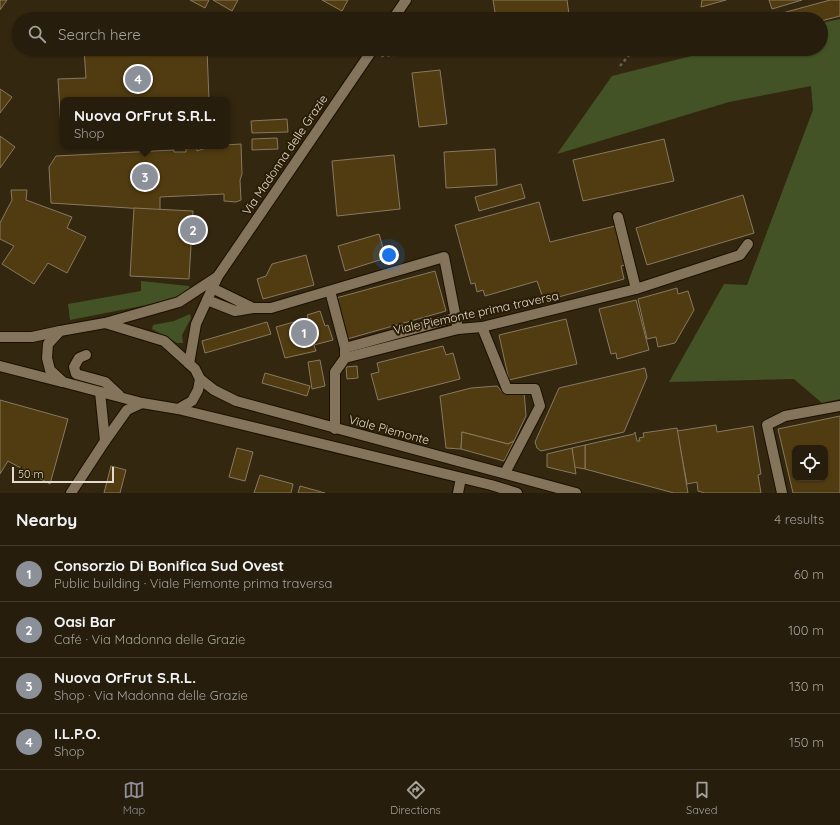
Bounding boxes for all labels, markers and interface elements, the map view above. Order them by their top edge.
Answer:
search box [12,12,828,56]
icon: search [26,23,48,45]
text: Search here [58,25,141,44]
pin: 4 [125,64,151,94]
street label: Via Madonna delle Grazie [239,92,331,218]
popup [60,97,230,149]
text: Nuova OrFrut S.R.L. [74,106,216,125]
text: Shop [74,125,104,141]
pin: 3 [132,162,158,192]
pin: 2 [180,215,206,245]
your location [379,245,399,265]
street label: Viale Piemonte prima traversa [392,288,560,337]
pin: 1 [291,318,317,348]
street label: Viale Piemonte [347,412,431,448]
map controls [792,445,828,481]
button: locate [792,445,828,481]
scale bar [12,465,114,484]
text: 50 m [18,467,44,481]
text: Nearby [16,509,77,530]
text: 4 results [774,511,824,527]
text: Consorzio Di Bonifica Sud Ovest [54,556,284,575]
text: 1 [26,566,32,582]
text: 60 m [794,566,824,582]
text: Public building · Viale Piemonte prima traversa [54,575,332,591]
text: Oasi Bar [54,612,116,631]
text: 2 [25,622,33,638]
text: 100 m [788,622,824,638]
text: Café · Via Madonna delle Grazie [54,631,245,647]
text: Nuova OrFrut S.R.L. [54,668,196,687]
text: 3 [26,678,32,694]
text: 130 m [789,678,824,694]
text: Shop · Via Madonna delle Grazie [54,687,248,703]
text: I.L.P.O. [54,724,100,743]
text: 4 [25,734,33,750]
text: 150 m [789,734,824,750]
text: Shop [54,743,84,759]
tab: Map [123,779,145,817]
tab: Directions [390,779,441,817]
tab: Saved [686,779,717,817]

